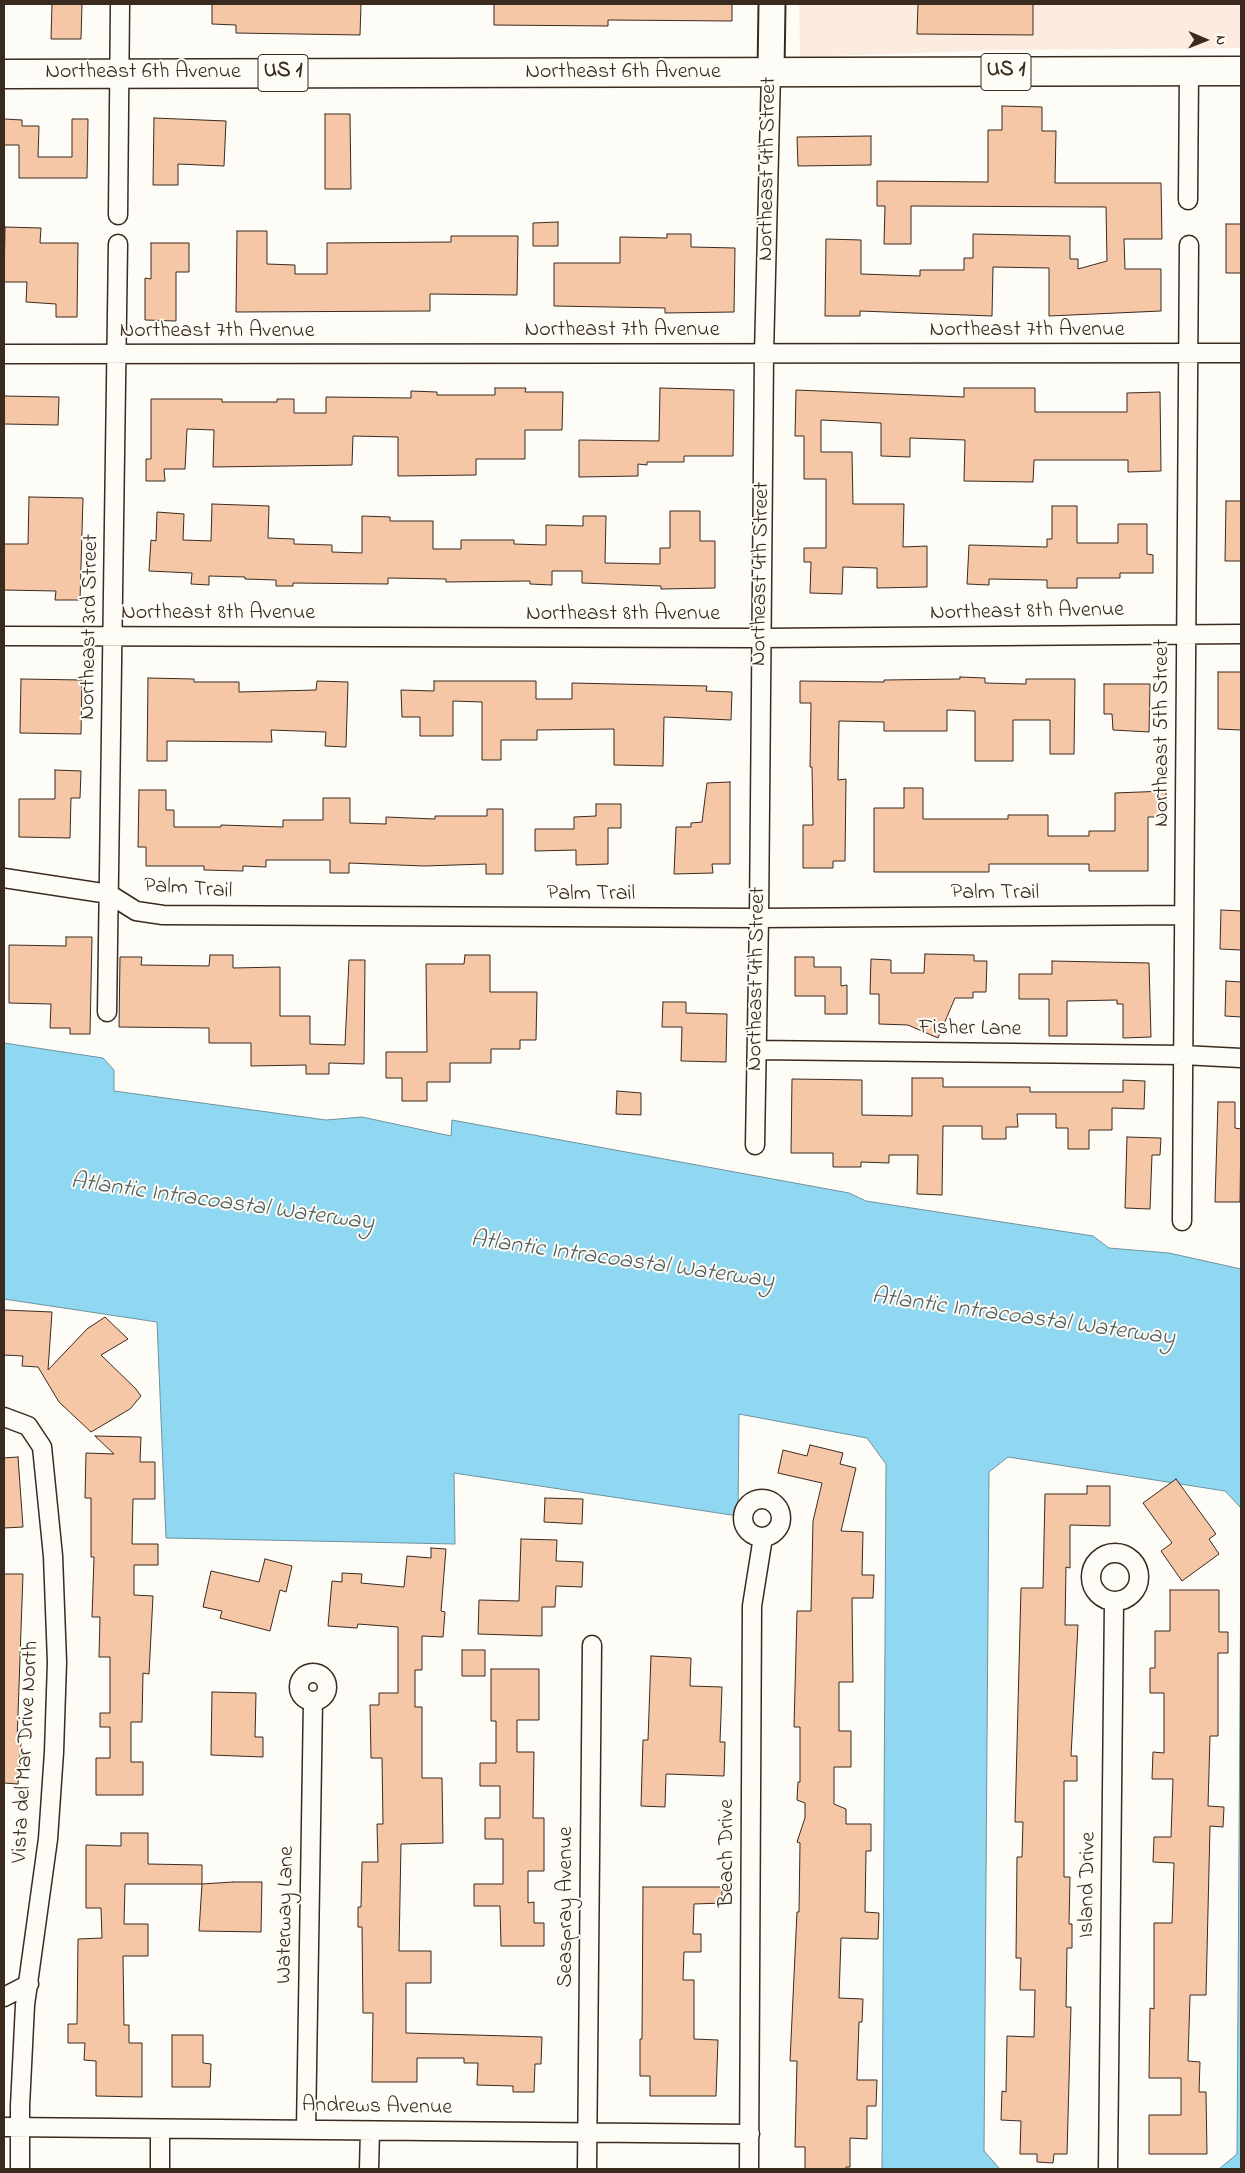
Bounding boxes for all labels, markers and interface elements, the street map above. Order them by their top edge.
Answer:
north arrow [1180,15,1230,65]
text: N [1210,35,1231,45]
road number: US 1 [258,54,308,92]
road number: US 1 [981,54,1031,90]
street label: Northeast 6th Avenue [45,60,241,86]
street label: Northeast 6th Avenue [525,60,721,86]
street label: Northeast 4th Street [754,76,784,262]
street label: Northeast 7th Avenue [525,318,719,344]
street label: Northeast 7th Avenue [930,318,1124,344]
street label: Northeast 7th Avenue [120,319,314,345]
street label: Northeast 4th Street [747,481,777,667]
street label: Northeast 3rd Street [76,534,106,720]
street label: Northeast 8th Avenue [930,598,1124,628]
street label: Northeast 8th Avenue [121,601,315,627]
street label: Northeast 8th Avenue [526,602,720,628]
street label: Northeast 5th Street [1150,639,1176,827]
street label: Palm Trail [143,874,233,906]
street label: Palm Trail [951,881,1039,907]
street label: Palm Trail [547,882,635,908]
street label: Northeast 4th Street [743,886,773,1072]
street label: Fisher Lane [918,1016,1022,1044]
water label: Atlantic Intracoastal Waterway [69,1168,375,1240]
water label: Atlantic Intracoastal Waterway [469,1226,775,1298]
water label: Atlantic Intracoastal Waterway [870,1283,1176,1355]
street label: Vista del Mar Drive North [8,1640,46,1864]
street label: Beach Drive [715,1799,741,1907]
street label: Seaspray Avenue [554,1826,580,1988]
street label: Island Drive [1075,1831,1103,1939]
street label: Waterway Lane [273,1846,301,1984]
street label: Andrews Avenue [302,2093,452,2123]

